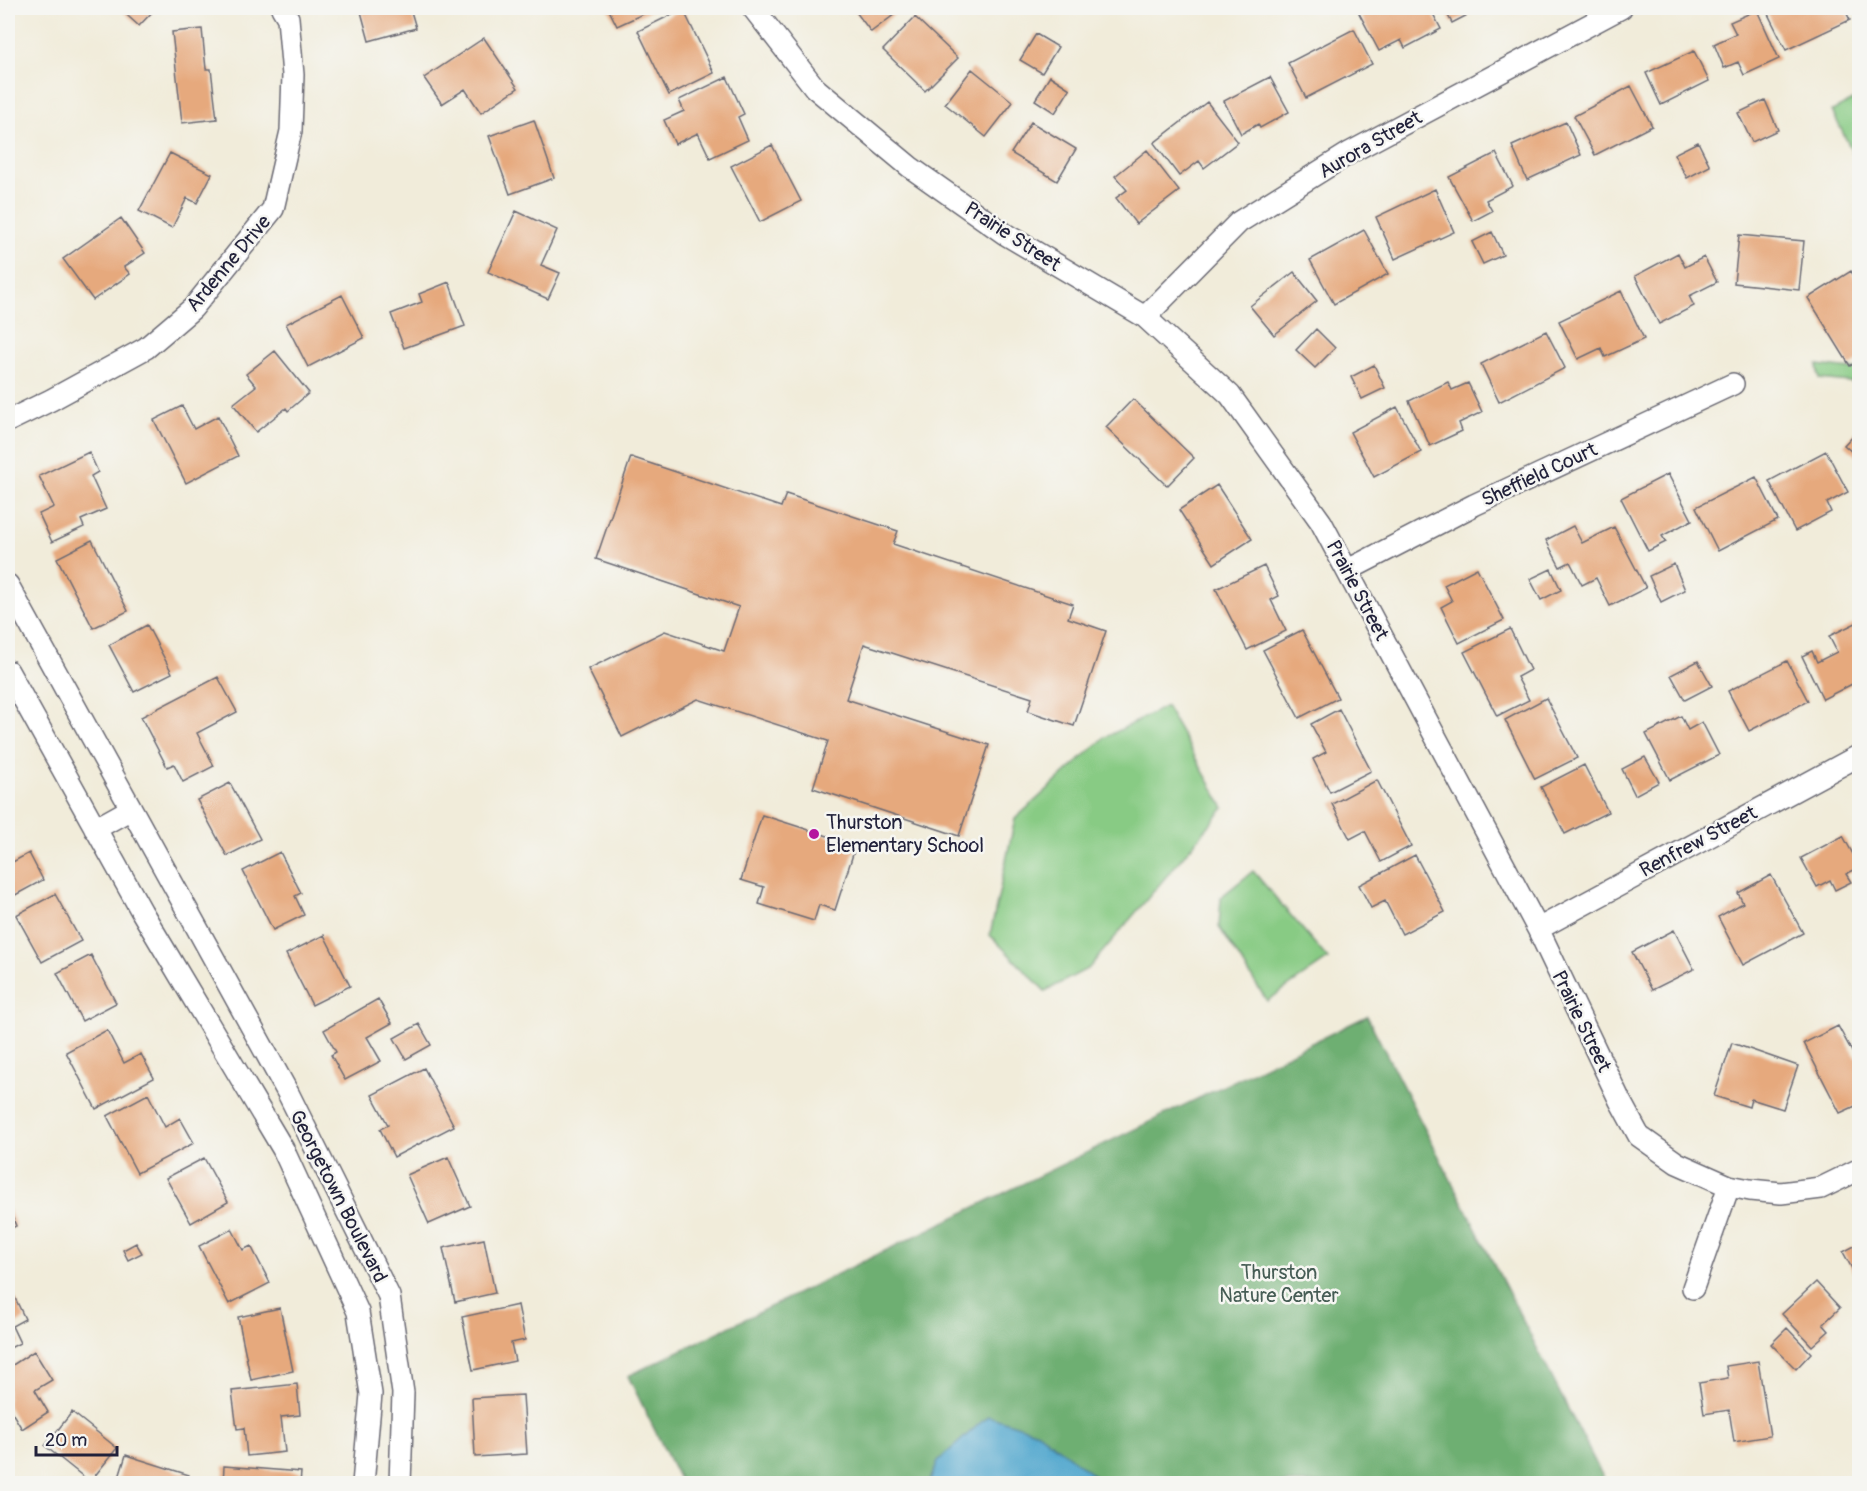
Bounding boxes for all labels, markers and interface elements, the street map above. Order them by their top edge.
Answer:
street label: Aurora Street [1314,104,1427,184]
street label: Prairie Street [960,196,1066,277]
street label: Ardenne Drive [181,210,276,317]
street label: Sheffield Court [1477,436,1602,512]
street label: Prairie Street [1321,536,1395,645]
street label: Renfrew Street [1635,800,1762,883]
place label: Thurston Elementary School [826,810,984,858]
marker: Thurston Elementary School [807,827,821,841]
street label: Prairie Street [1546,966,1617,1077]
street label: Georgetown Boulevard [284,1106,393,1287]
park label: Thurston Nature Center [1219,1260,1339,1308]
scale bar [36,1419,117,1457]
text: 20 m [45,1429,87,1452]

